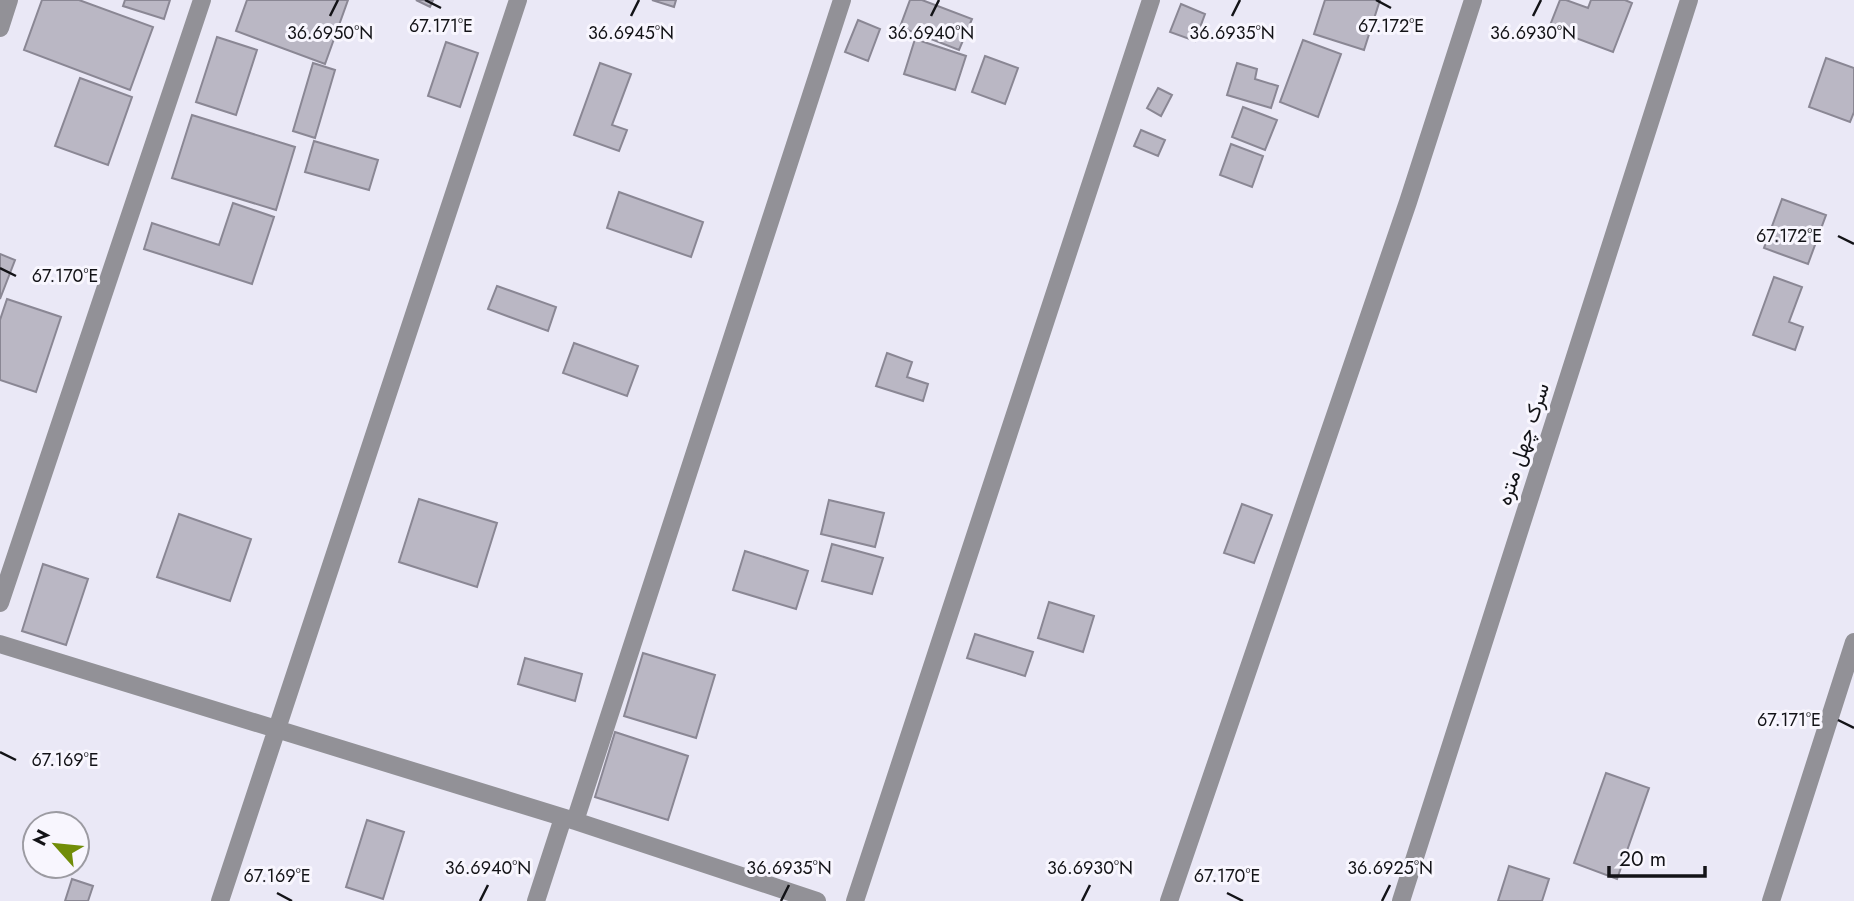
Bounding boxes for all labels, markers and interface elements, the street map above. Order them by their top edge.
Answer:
text: 67.171°E [409,13,473,39]
text: 67.172°E [1358,13,1424,39]
text: 36.6950°N [287,20,373,46]
text: 36.6945°N [588,20,674,46]
text: 36.6940°N [888,20,974,46]
text: 36.6935°N [1189,20,1275,46]
text: 36.6930°N [1490,20,1576,46]
text: 67.172°E [1756,223,1822,249]
text: 67.170°E [32,263,98,289]
street label: سرک چهل متره [1489,379,1557,509]
text: 67.171°E [1757,707,1821,733]
text: 67.169°E [31,747,99,773]
north arrow [21,810,91,880]
text: N [26,825,57,850]
scale bar [1609,834,1705,878]
text: 20 m [1619,844,1666,874]
text: 36.6940°N [445,855,531,881]
text: 36.6935°N [746,855,832,881]
text: 36.6930°N [1047,855,1133,881]
text: 36.6925°N [1347,855,1433,881]
text: 67.169°E [243,863,311,889]
text: 67.170°E [1194,863,1260,889]

